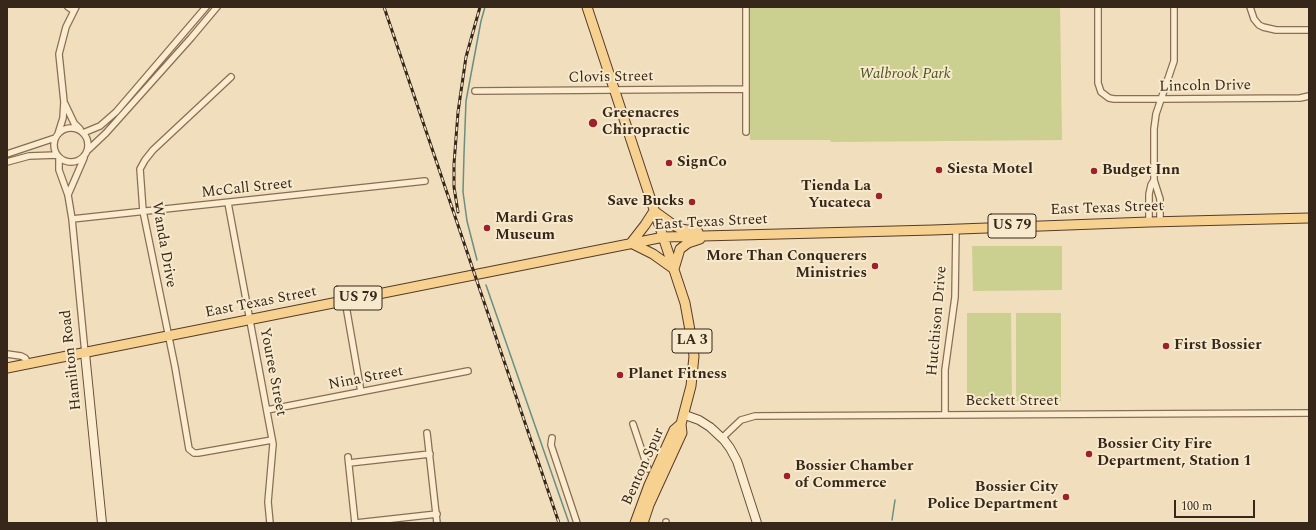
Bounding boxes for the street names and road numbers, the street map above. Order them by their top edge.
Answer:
street label: Clovis Street [568,68,654,88]
street label: Lincoln Drive [1159,77,1251,97]
street label: McCall Street [200,175,294,203]
street label: East Texas Street [1050,198,1164,220]
street label: Wanda Drive [147,201,179,289]
street label: East Texas Street [654,211,768,235]
road number: US 79 [988,214,1036,238]
street label: Hutchison Drive [924,265,952,377]
street label: East Texas Street [204,283,318,323]
road number: US 79 [334,286,382,310]
street label: Hamilton Road [58,309,86,411]
street label: Youree Street [255,326,289,418]
road number: LA 3 [672,329,712,353]
street label: Nina Street [327,363,405,395]
street label: Beckett Street [965,393,1059,411]
street label: Benton Spur [619,426,669,508]

